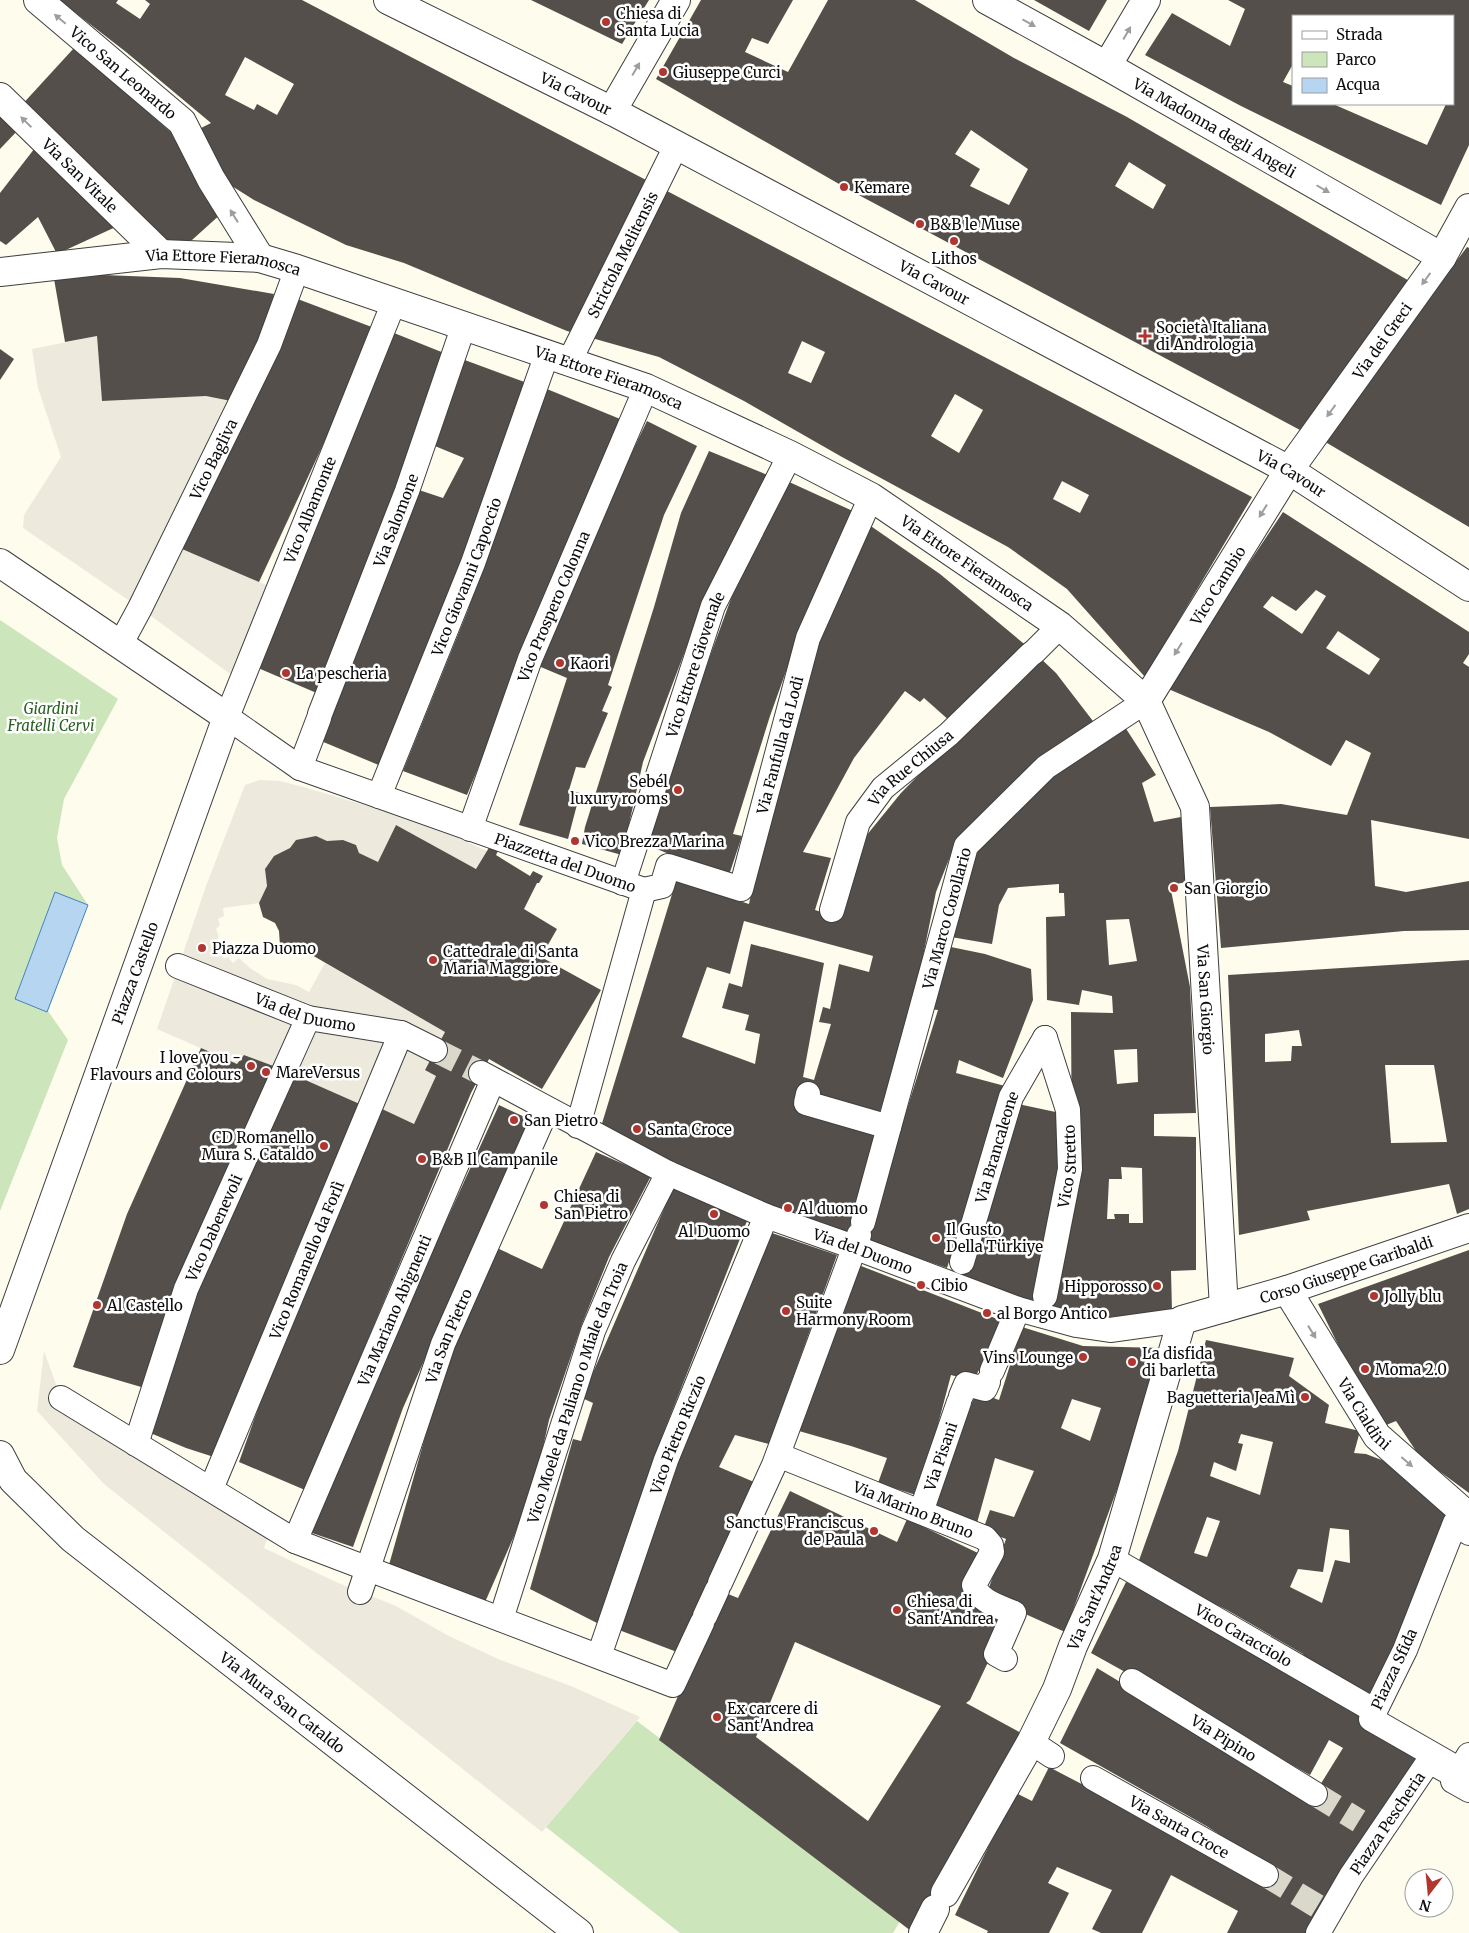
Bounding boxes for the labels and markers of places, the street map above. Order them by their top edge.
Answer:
place label: Chiesa di Santa Lucia [616,4,699,40]
marker: Chiesa di Santa Lucia [600,16,612,28]
place label: Giuseppe Curci [673,63,781,82]
marker: Giuseppe Curci [657,66,669,78]
place label: Kemare [854,178,910,197]
marker: Kemare [838,181,850,193]
place label: B&B le Muse [930,215,1020,234]
marker: B&B le Muse [914,218,926,230]
marker: Lithos [948,235,960,247]
place label: Lithos [931,249,977,268]
place label: Società Italiana di Andrologia [1156,318,1267,354]
marker: Società Italiana di Andrologia [1138,329,1152,343]
place label: Kaori [570,654,609,673]
marker: Kaori [554,657,566,669]
place label: La pescheria [296,664,387,683]
marker: La pescheria [280,667,292,679]
place label: Sebél luxury rooms [570,772,668,808]
marker: Sebél luxury rooms [672,784,684,796]
place label: Vico Brezza Marina [584,832,724,851]
marker: Vico Brezza Marina [569,835,581,847]
place label: San Giorgio [1184,879,1268,898]
marker: San Giorgio [1168,882,1180,894]
place label: Piazza Duomo [212,939,316,958]
marker: Piazza Duomo [196,942,208,954]
place label: Cattedrale di Santa Maria Maggiore [443,942,579,978]
marker: Cattedrale di Santa Maria Maggiore [427,954,439,966]
place label: I love you - Flavours and Colours [90,1048,241,1084]
marker: I love you - Flavours and Colours [245,1060,257,1072]
place label: MareVersus [276,1063,360,1082]
marker: MareVersus [260,1066,272,1078]
place label: San Pietro [524,1111,598,1130]
marker: San Pietro [508,1114,520,1126]
place label: Santa Croce [647,1120,732,1139]
marker: Santa Croce [631,1123,643,1135]
place label: CD Romanello Mura S. Cataldo [201,1128,314,1164]
marker: CD Romanello Mura S. Cataldo [318,1140,330,1152]
place label: B&B Il Campanile [432,1150,558,1169]
marker: B&B Il Campanile [416,1153,428,1165]
place label: Chiesa di San Pietro [554,1187,628,1223]
marker: Chiesa di San Pietro [538,1199,550,1211]
place label: Al duomo [797,1199,868,1218]
marker: Al duomo [782,1202,794,1214]
marker: Al Duomo [708,1208,720,1220]
place label: Il Gusto Della Türkiye [946,1220,1043,1256]
place label: Al Duomo [677,1222,750,1241]
marker: Il Gusto Della Türkiye [930,1232,942,1244]
place label: Cibio [931,1276,968,1295]
place label: Hipporosso [1064,1277,1147,1296]
marker: Cibio [915,1279,927,1291]
marker: Hipporosso [1151,1280,1163,1292]
place label: Jolly blu [1383,1287,1442,1306]
marker: Jolly blu [1368,1290,1380,1302]
place label: Suite Harmony Room [796,1293,911,1329]
place label: Al Castello [106,1296,183,1315]
marker: Al Castello [91,1299,103,1311]
place label: al Borgo Antico [997,1304,1108,1323]
marker: Suite Harmony Room [780,1305,792,1317]
marker: al Borgo Antico [981,1307,993,1319]
place label: La disfida di barletta [1142,1344,1216,1380]
place label: Vins Lounge [982,1348,1073,1367]
marker: Vins Lounge [1077,1351,1089,1363]
marker: La disfida di barletta [1126,1356,1138,1368]
place label: Moma 2.0 [1375,1360,1447,1379]
marker: Moma 2.0 [1359,1363,1371,1375]
place label: Baguetteria JeaMì [1167,1388,1295,1407]
marker: Baguetteria JeaMì [1299,1391,1311,1403]
place label: Sanctus Franciscus de Paula [726,1513,864,1549]
marker: Sanctus Franciscus de Paula [868,1525,880,1537]
place label: Chiesa di Sant'Andrea [907,1592,994,1628]
marker: Chiesa di Sant'Andrea [891,1604,903,1616]
place label: Ex carcere di Sant'Andrea [727,1699,818,1735]
marker: Ex carcere di Sant'Andrea [711,1711,723,1723]

